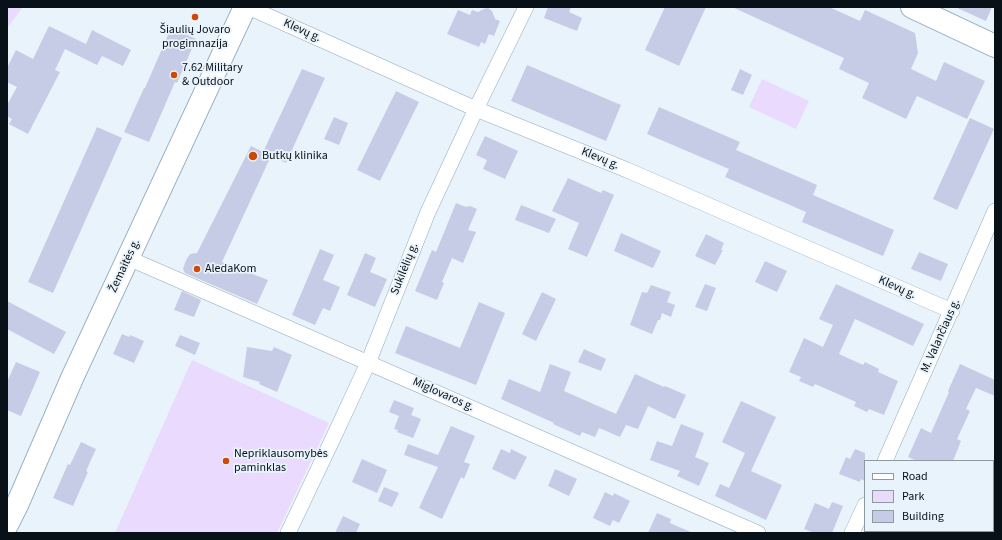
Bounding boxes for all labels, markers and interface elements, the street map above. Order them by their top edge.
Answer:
marker: Šiaulių Jovaro progimnazija [190,12,200,22]
street label: Klevų g. [281,16,323,46]
place label: Šiaulių Jovaro progimnazija [159,23,231,51]
place label: 7.62 Military & Outdoor [182,61,243,89]
marker: 7.62 Military & Outdoor [169,70,179,80]
street label: Klevų g. [579,145,621,173]
place label: Butkų klinika [262,149,328,163]
marker: Butkų klinika [247,150,259,162]
street label: Žemaitės g. [106,237,144,295]
street label: Sukilėlių g. [388,241,422,297]
place label: AledaKom [205,262,257,276]
marker: AledaKom [192,264,202,274]
street label: Klevų g. [876,273,918,303]
street label: M. Valančiaus g. [918,297,964,375]
street label: Miglovaros g. [410,375,476,415]
place label: Nepriklausomybės paminklas [234,447,328,475]
marker: Nepriklausomybės paminklas [221,456,231,466]
legend [864,460,994,532]
text: Road [902,468,928,485]
text: Park [902,488,924,505]
text: Building [902,508,944,525]

